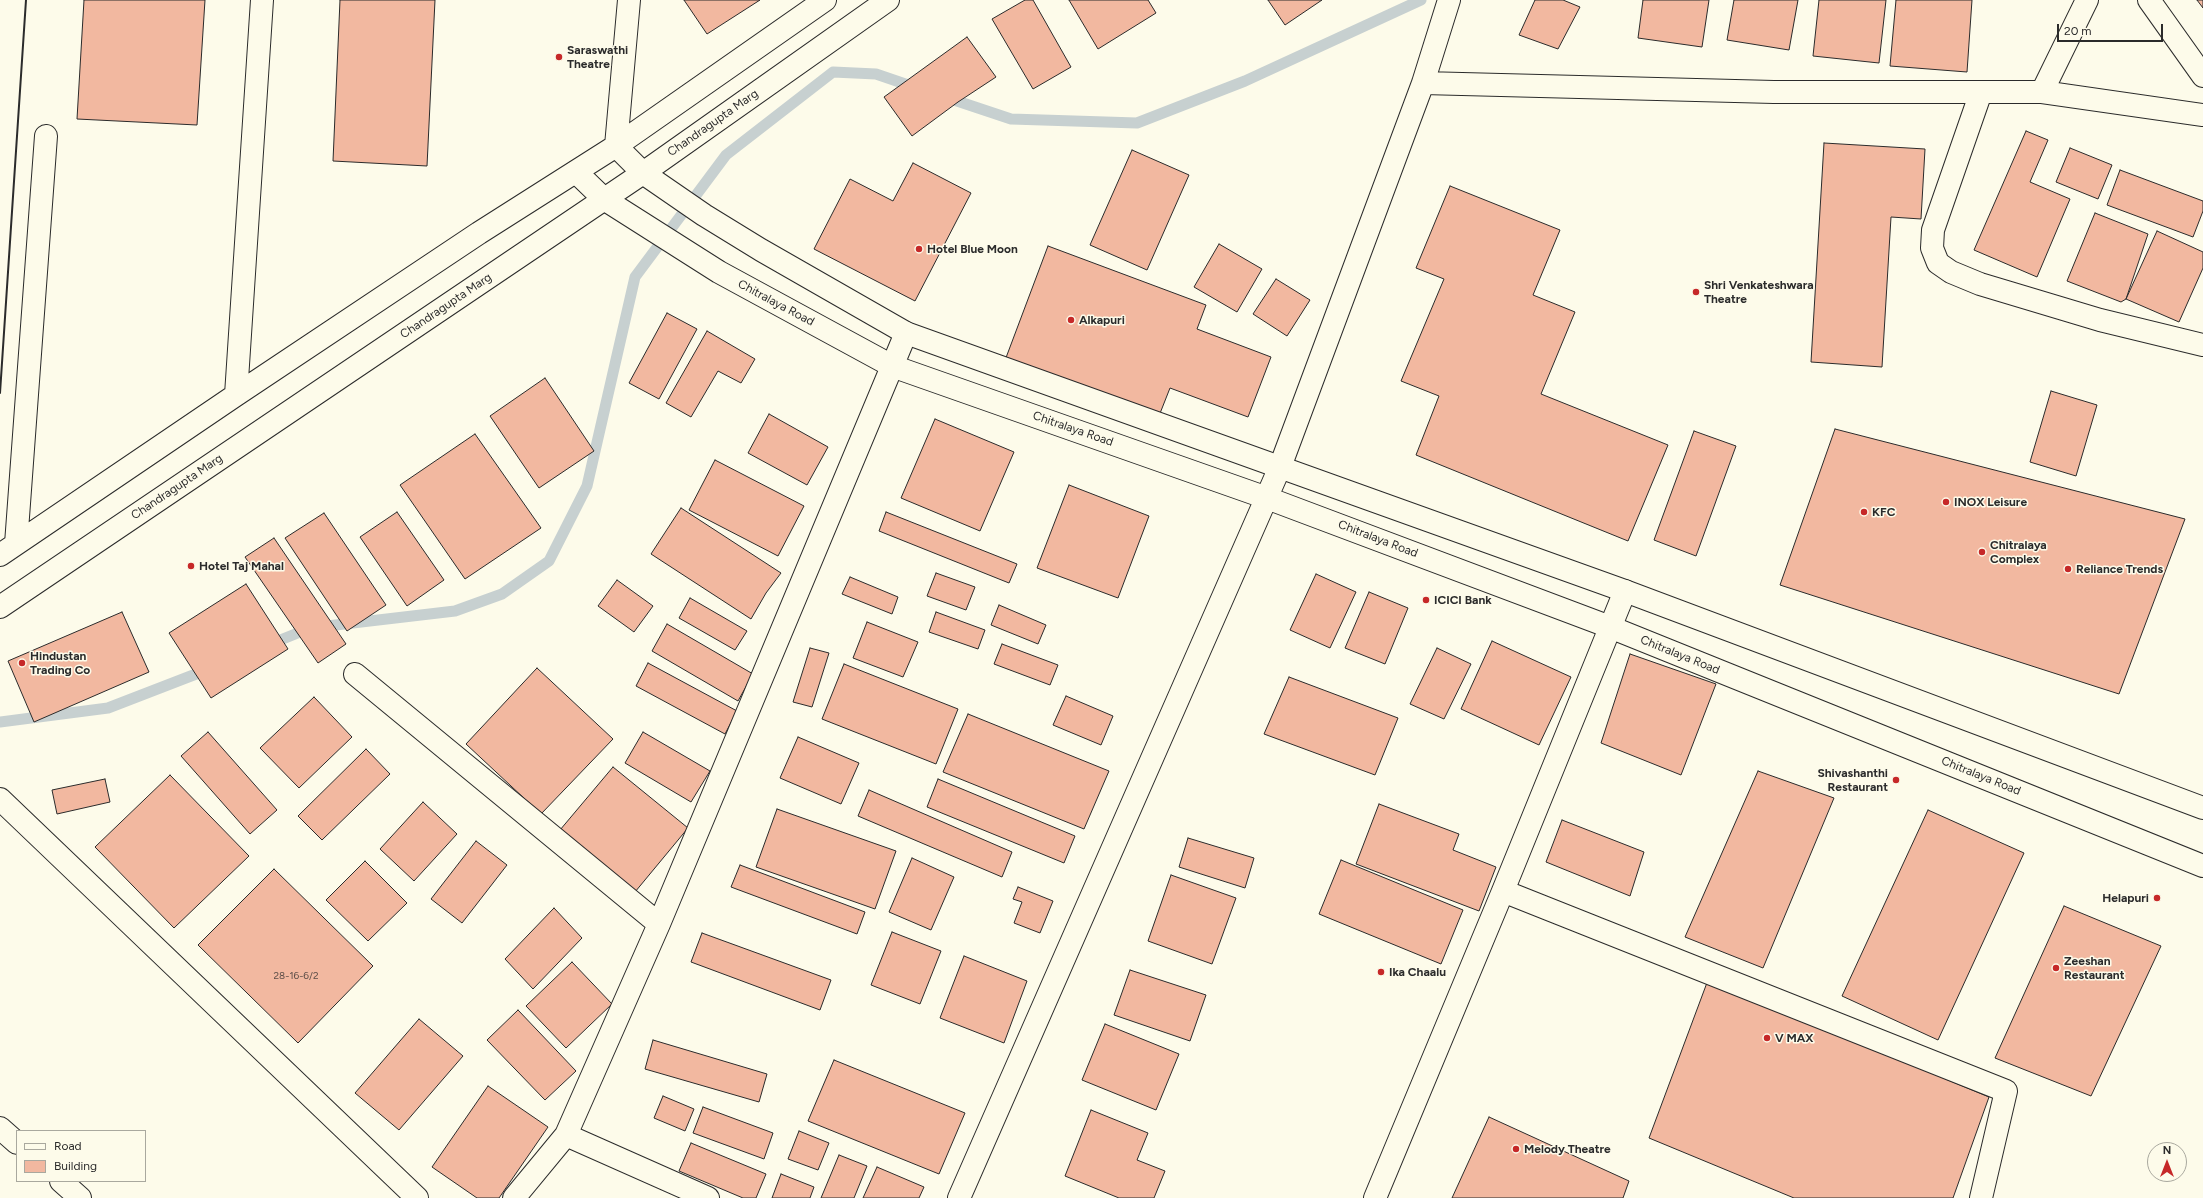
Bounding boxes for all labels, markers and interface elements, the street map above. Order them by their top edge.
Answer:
scale bar [2059,16,2165,42]
text: 20 m [2064,24,2092,38]
place label: Saraswathi Theatre [567,43,628,71]
marker: Saraswathi Theatre [554,52,564,62]
street label: Chandragupta Marg [665,86,761,160]
place label: Hotel Blue Moon [927,242,1018,256]
marker: Hotel Blue Moon [914,244,924,254]
street label: Chandragupta Marg [398,270,494,342]
street label: Chitralaya Road [735,277,817,329]
place label: Shri Venkateshwara Theatre [1704,278,1814,306]
marker: Shri Venkateshwara Theatre [1691,287,1701,297]
place label: Alkapuri [1079,313,1125,327]
marker: Alkapuri [1066,315,1076,325]
street label: Chitralaya Road [1031,408,1115,450]
street label: Chandragupta Marg [129,451,225,523]
place label: INOX Leisure [1954,495,2027,509]
marker: INOX Leisure [1941,497,1951,507]
place label: KFC [1872,505,1895,519]
marker: KFC [1859,507,1869,517]
street label: Chitralaya Road [1336,517,1420,561]
place label: Chitralaya Complex [1990,538,2047,566]
marker: Chitralaya Complex [1977,547,1987,557]
place label: Hotel Taj Mahal [199,559,284,573]
marker: Hotel Taj Mahal [186,561,196,571]
place label: Reliance Trends [2076,562,2163,576]
marker: Reliance Trends [2063,564,2073,574]
place label: ICICI Bank [1434,593,1492,607]
marker: ICICI Bank [1421,595,1431,605]
street label: Chitralaya Road [1638,633,1722,677]
place label: Hindustan Trading Co [30,649,90,677]
marker: Hindustan Trading Co [17,658,27,668]
street label: Chitralaya Road [1939,754,2023,798]
place label: Shivashanthi Restaurant [1817,766,1888,794]
marker: Shivashanthi Restaurant [1891,775,1901,785]
place label: Helapuri [2102,891,2149,905]
marker: Helapuri [2152,893,2162,903]
place label: Zeeshan Restaurant [2064,954,2124,982]
marker: Zeeshan Restaurant [2051,963,2061,973]
place label: Ika Chaalu [1389,965,1446,979]
marker: Ika Chaalu [1376,967,1386,977]
house number: 28-16-6/2 [274,970,318,982]
place label: V MAX [1775,1031,1814,1045]
marker: V MAX [1762,1033,1772,1043]
legend [16,1130,146,1182]
text: Road [54,1139,82,1153]
place label: Melody Theatre [1524,1142,1611,1156]
north arrow [2147,1142,2187,1182]
marker: Melody Theatre [1511,1144,1521,1154]
text: N [2163,1144,2171,1157]
text: Building [54,1159,97,1173]

